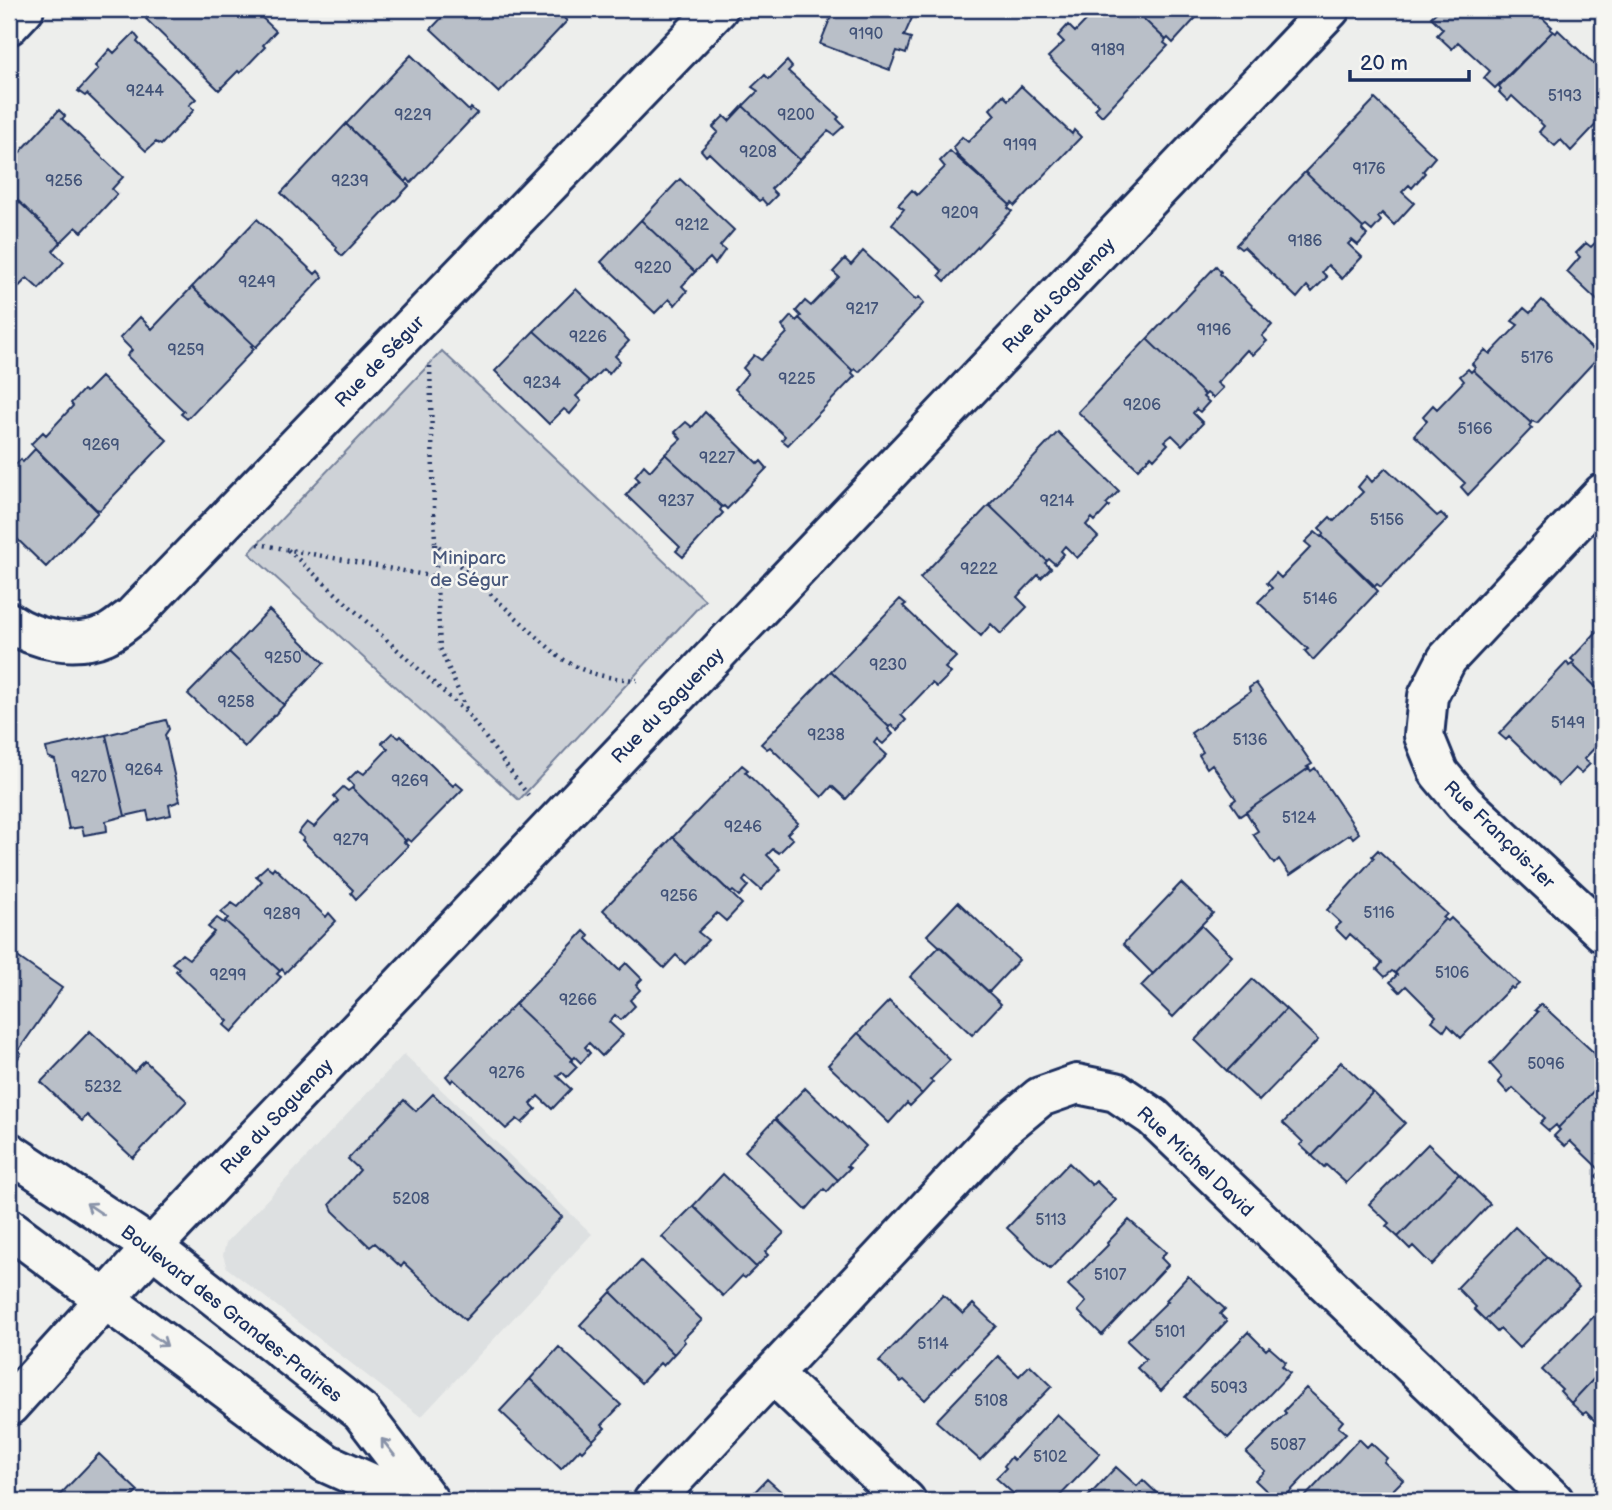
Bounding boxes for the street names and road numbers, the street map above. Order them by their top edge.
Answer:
street label: Rue du Saguenay [998,233,1120,359]
street label: Rue de Ségur [331,311,430,413]
street label: Rue du Saguenay [607,643,729,769]
street label: Rue François-Ier [1439,776,1560,895]
street label: Rue du Saguenay [216,1054,338,1180]
street label: Rue Michel David [1132,1102,1258,1222]
street label: Boulevard des Grandes-Prairies [116,1221,346,1408]

